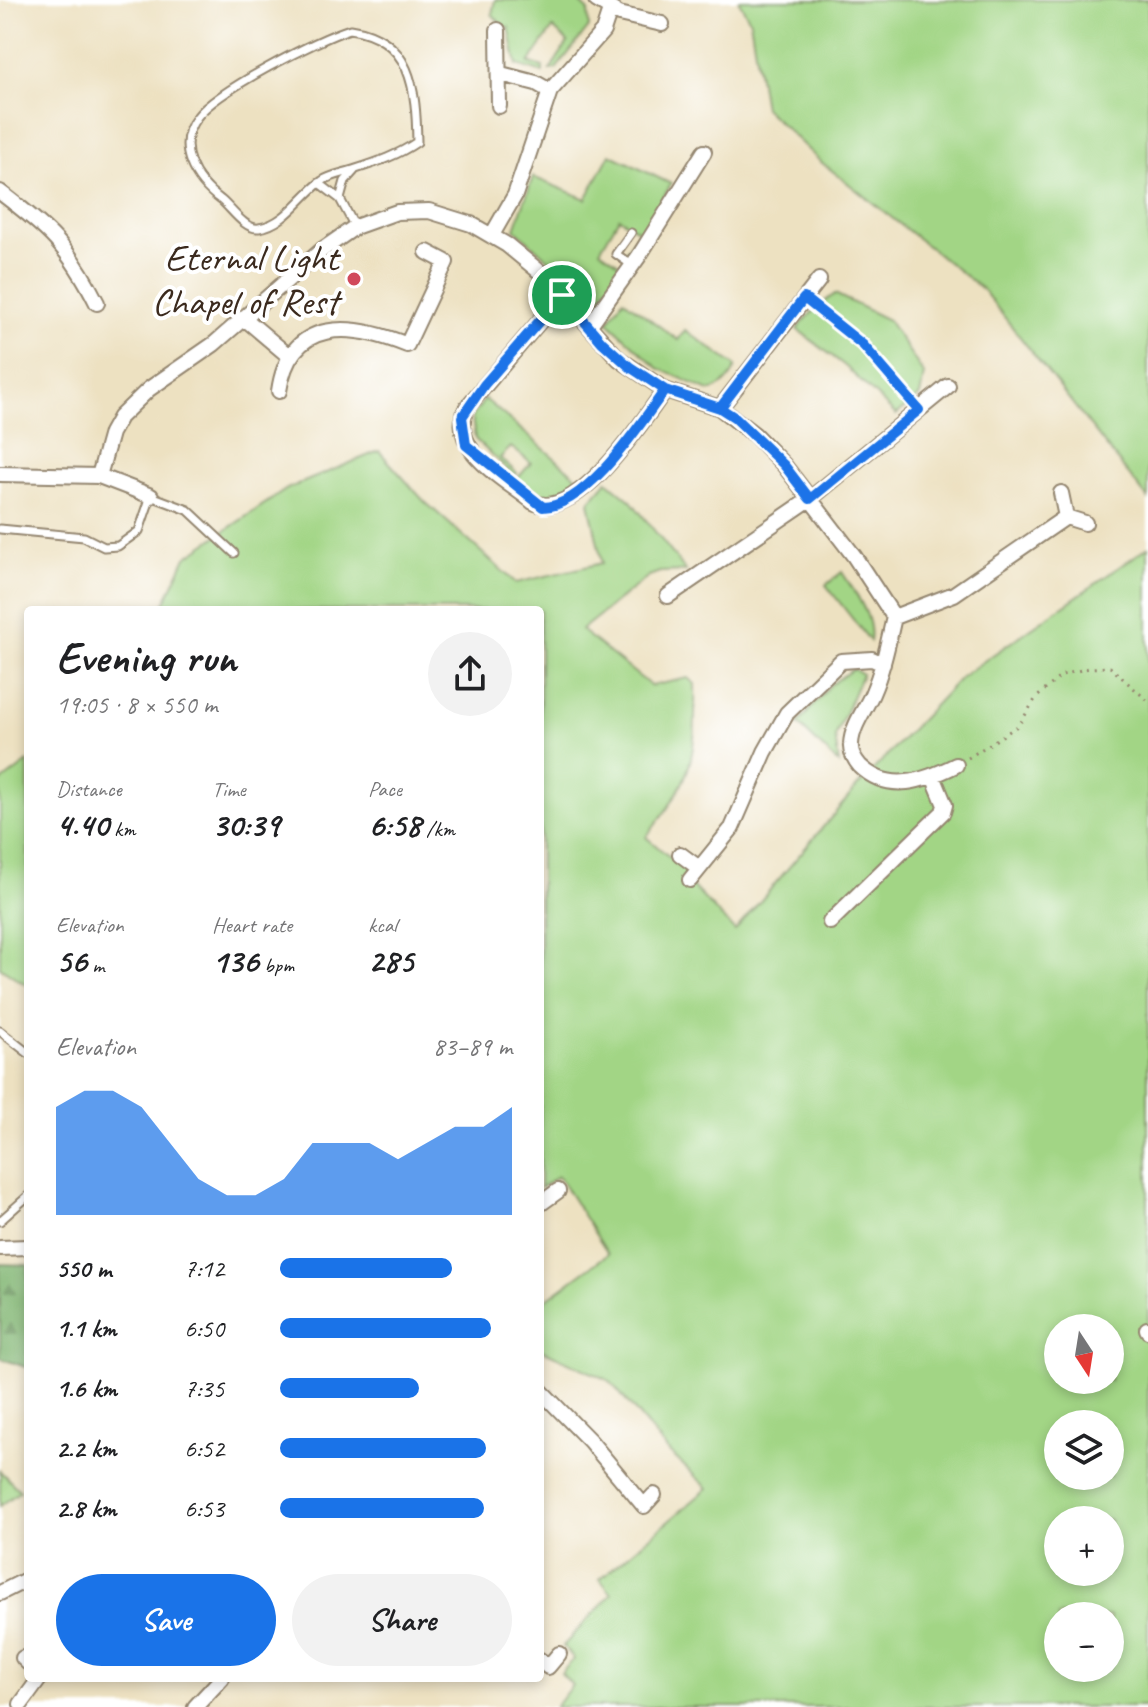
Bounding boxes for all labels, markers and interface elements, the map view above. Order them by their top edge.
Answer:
place label: Eternal Light Chapel of Rest [152,234,343,325]
pin [528,261,596,329]
marker: Eternal Light Chapel of Rest [345,270,363,288]
icon: arrive [540,273,584,317]
text: Evening run [56,630,236,685]
button: share [428,632,512,716]
text: 19:05 · 8 × 550 m [56,688,217,721]
text: Distance [56,775,122,803]
text: Time [212,775,246,803]
text: Pace [368,775,402,803]
text: 4.40 [56,803,109,846]
text: 30:39 [212,803,280,846]
text: 6:58 [368,803,421,846]
text: km [109,815,135,843]
text: /km [421,815,455,843]
text: Elevation [56,911,124,939]
text: Heart rate [212,911,292,939]
text: kcal [368,911,397,939]
text: 56 [56,939,87,982]
text: 136 [212,939,259,982]
text: 285 [368,939,413,982]
text: m [87,951,104,979]
text: bpm [259,951,294,979]
text: Elevation [56,1030,136,1063]
text: 83–89 m [433,1030,512,1063]
text: 550 m [56,1252,111,1285]
text: 7:12 [184,1252,224,1285]
text: 1.1 km [56,1312,116,1345]
text: 6:50 [184,1312,224,1345]
north arrow [1044,1314,1124,1394]
map controls [1044,1314,1124,1682]
text: 1.6 km [56,1372,117,1405]
text: 7:35 [184,1372,224,1405]
button: layers [1044,1410,1124,1490]
text: 2.2 km [56,1432,116,1465]
text: 6:52 [184,1432,224,1465]
text: 2.8 km [56,1492,116,1525]
text: 6:53 [184,1492,224,1525]
button: + [1044,1506,1124,1586]
button: Save [56,1574,276,1666]
button: Share [292,1574,512,1666]
button: − [1044,1602,1124,1682]

